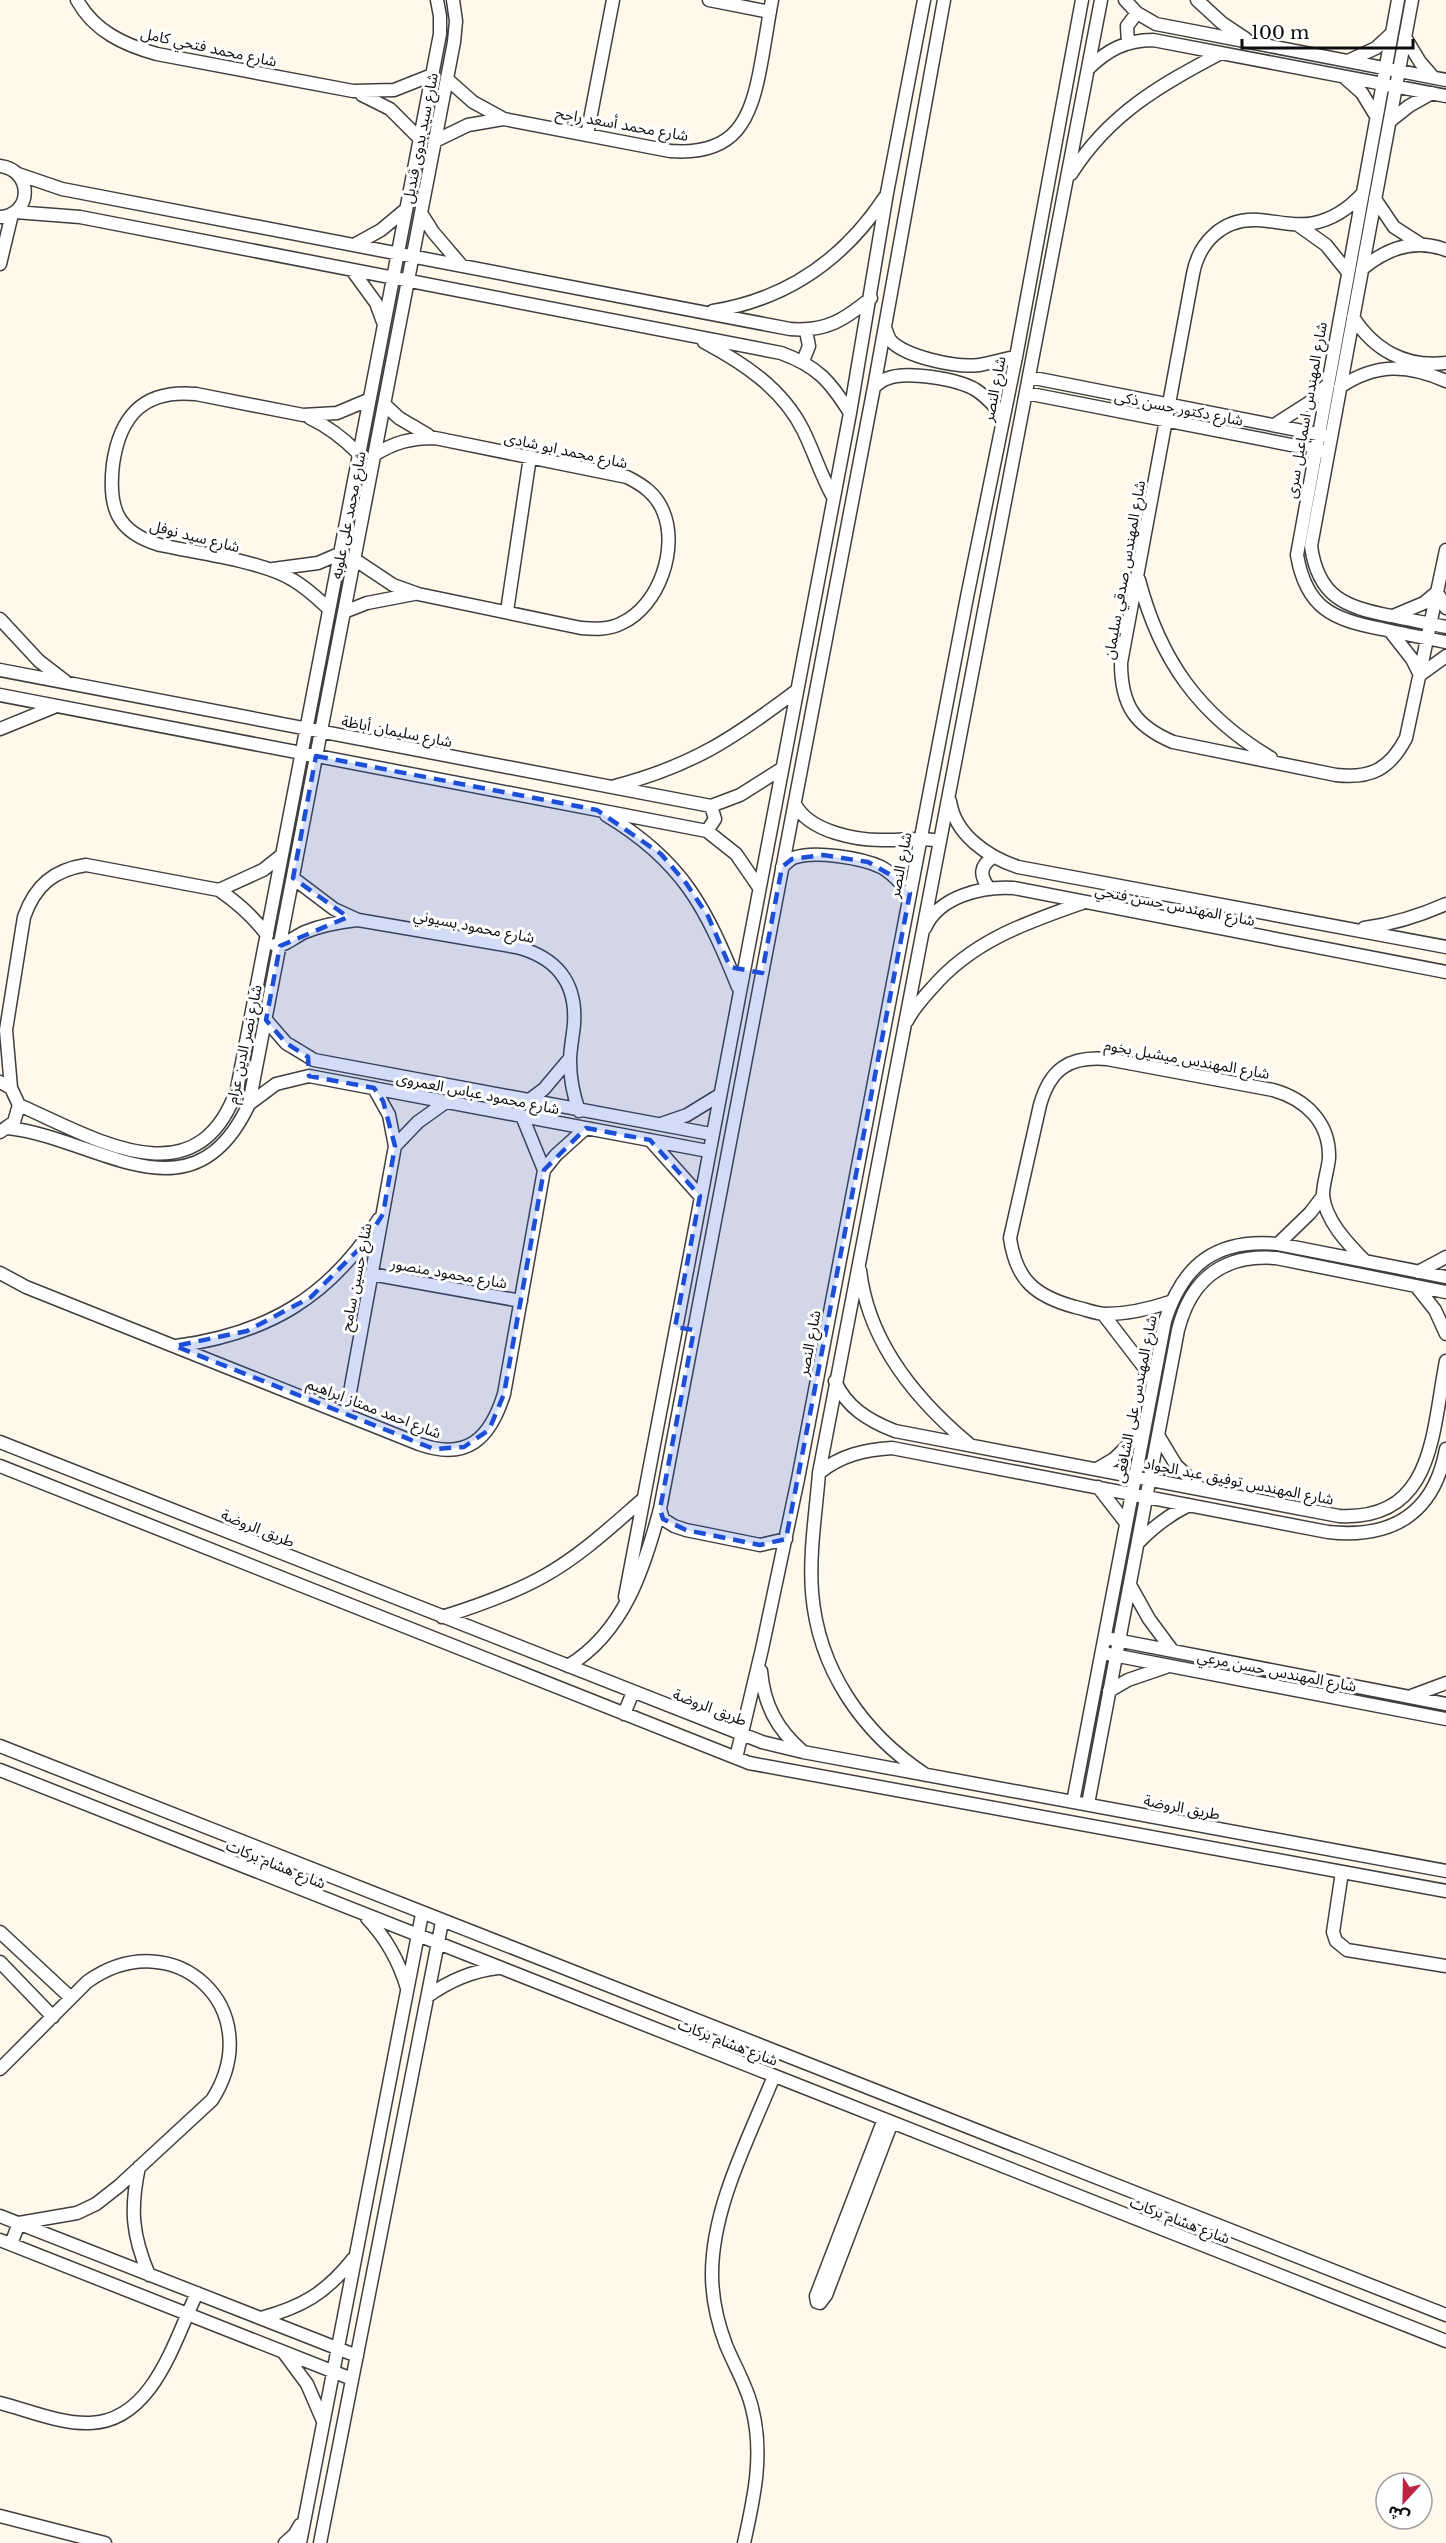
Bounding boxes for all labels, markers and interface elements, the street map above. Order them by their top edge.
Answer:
scale bar [1242,12,1413,50]
text: 100 m [1251,22,1309,44]
street label: شارع محمد فتحي كامل [139,23,279,74]
street label: شارع سيد بدوى قنديل [398,71,445,206]
street label: شارع محمد أسعد راجح [554,103,690,148]
street label: شارع المهندس اسماعيل سرى [1281,320,1334,500]
street label: شارع النصر [978,354,1013,425]
street label: شارع دكتور حسن ذكى [1113,386,1245,433]
street label: شارع محمد ابو شادى [502,428,630,475]
street label: شارع محمد على علوبه [326,449,373,581]
street label: شارع المهندس صدقي سليمان [1099,479,1152,662]
street label: شارع سيد نوفل [147,516,242,559]
street label: شارع سليمان أباظة [339,711,454,754]
street label: شارع النصر [884,830,919,901]
street label: شارع المهندس حسن فتحي [1093,880,1257,933]
street label: شارع محمود بسيوني [411,905,536,950]
street label: شارع نصر الدين عزام [222,983,269,1106]
street label: شارع المهندس ميشيل بخوم [1102,1035,1272,1086]
street label: شارع محمود عباس العمروى [394,1068,561,1121]
street label: شارع حسين سامح [336,1221,379,1333]
street label: شارع محمود منصور [388,1253,509,1296]
street label: شارع النصر [793,1308,828,1379]
street label: شارع المهندس على الشافعى [1109,1313,1164,1485]
street label: شارع احمد ممتاز ابراهيم [303,1374,444,1445]
street label: شارع المهندس توفيق عبد الجواد [1142,1453,1336,1512]
street label: طريق الروضة [218,1505,297,1552]
street label: شارع المهندس حسن مرعي [1195,1646,1358,1699]
street label: طريق الروضة [670,1684,750,1731]
street label: طريق الروضة [1142,1790,1222,1825]
street label: شارع هشام بركات [222,1835,329,1895]
street label: شارع هشام بركات [674,2014,781,2073]
street label: شارع هشام بركات [1126,2192,1233,2251]
north arrow [1374,2471,1434,2531]
text: ش [1384,2502,1412,2528]

